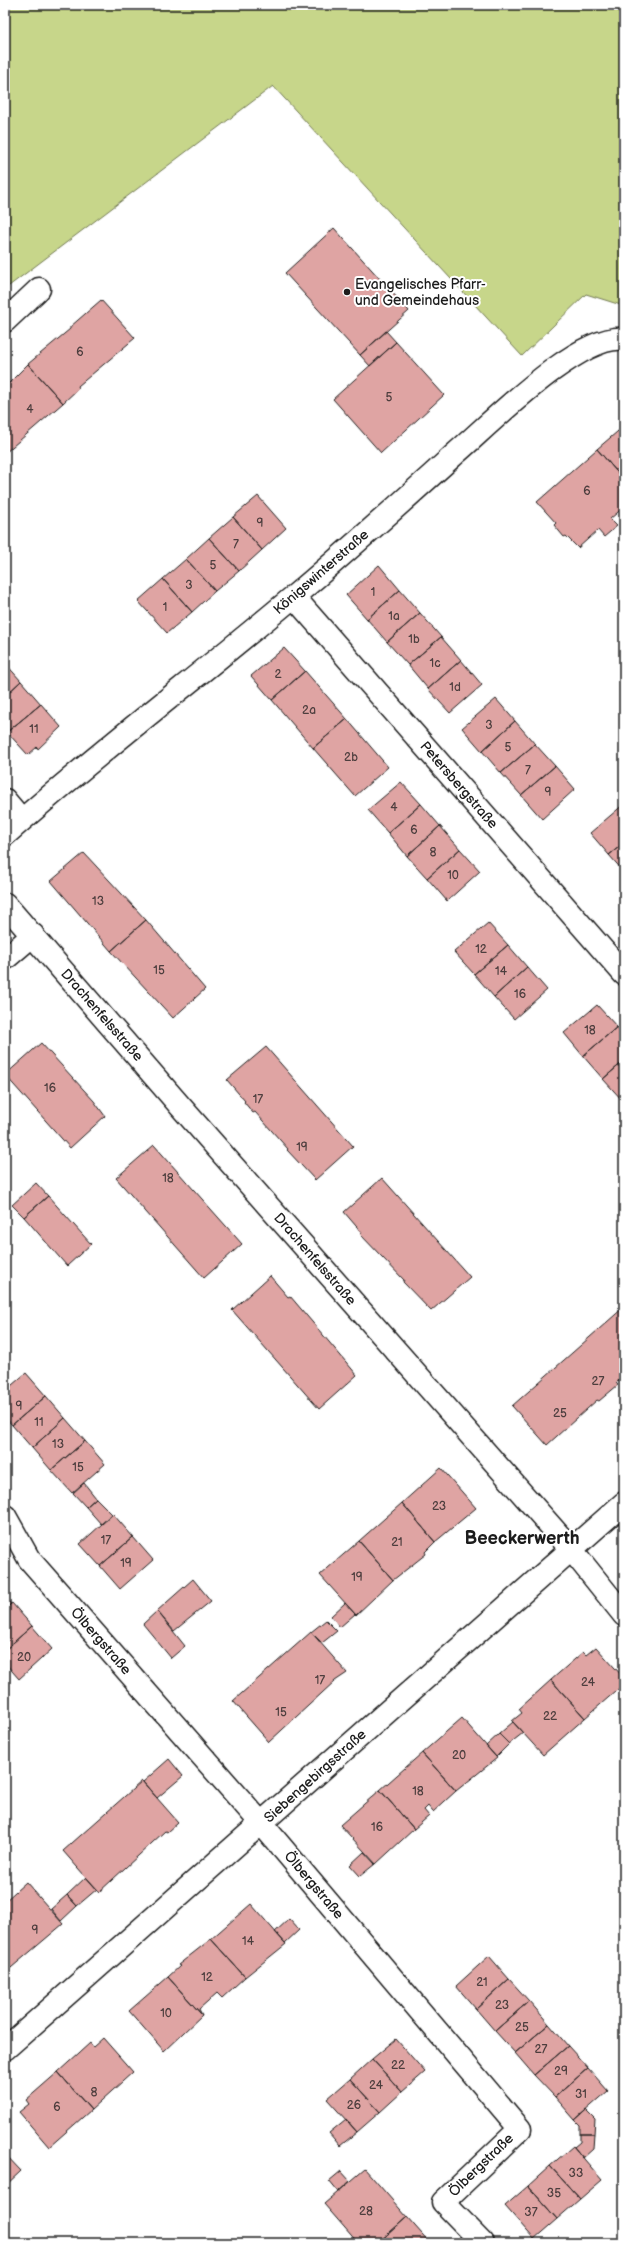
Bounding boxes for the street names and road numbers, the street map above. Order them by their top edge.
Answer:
street label: Königswinterstraße [270,526,372,618]
street label: Petersbergstraße [417,738,501,832]
street label: Drachenfelsstraße [57,965,147,1065]
street label: Drachenfelsstraße [270,1209,360,1309]
street label: Ölbergstraße [67,1603,136,1678]
street label: Siebengebirgsstraße [260,1726,370,1826]
street label: Ölbergstraße [281,1847,348,1922]
street label: Ölbergstraße [444,2129,517,2200]

